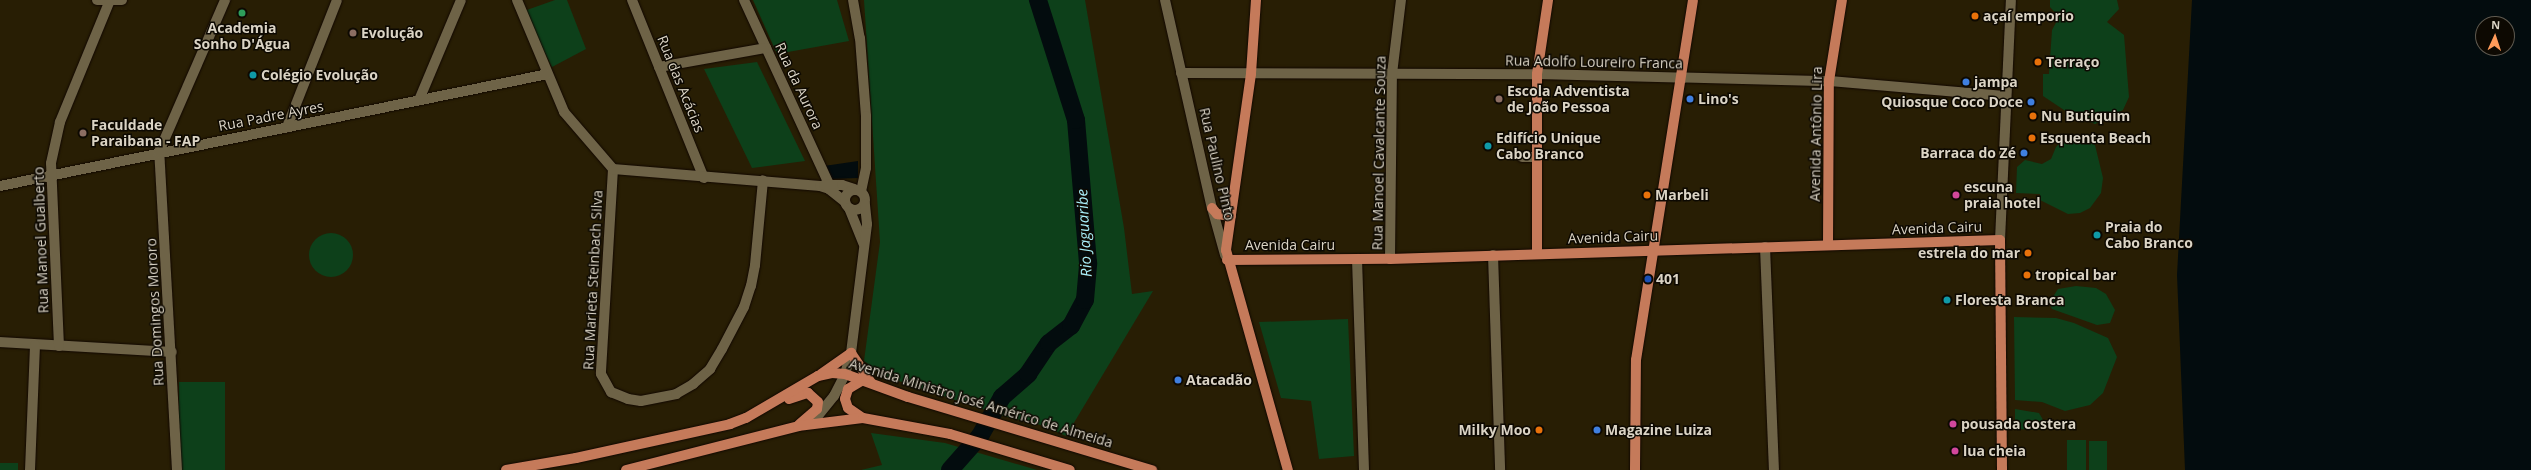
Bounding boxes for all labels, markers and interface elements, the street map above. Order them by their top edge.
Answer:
marker: Academia Sonho D'Água [237,8,247,18]
place label: açaí emporio [1983,8,2074,24]
marker: açaí emporio [1970,11,1980,21]
north arrow [2475,16,2515,56]
text: N [2491,17,2500,32]
place label: Academia Sonho D'Água [194,20,290,52]
place label: Evolução [361,25,423,41]
marker: Evolução [348,28,358,38]
street label: Rua das Acácias [654,33,708,135]
street label: Rua da Aurora [772,40,826,132]
street label: Rua Adolfo Loureiro Franca [1505,52,1683,72]
place label: Terraço [2046,54,2099,70]
street label: Rua Manoel Cavalcante Souza [1369,56,1389,250]
marker: Terraço [2033,57,2043,67]
street label: Avenida Antônio Lira [1806,66,1826,202]
place label: Colégio Evolução [261,67,378,83]
marker: Colégio Evolução [248,70,258,80]
place label: jampa [1974,74,2018,90]
marker: jampa [1961,77,1971,87]
place label: Escola Adventista de João Pessoa [1507,83,1630,116]
place label: Lino's [1698,91,1739,107]
marker: Escola Adventista de João Pessoa [1494,94,1504,104]
marker: Lino's [1685,94,1695,104]
place label: Quiosque Coco Doce [1881,94,2023,110]
marker: Quiosque Coco Doce [2026,97,2036,107]
street label: Rua Padre Ayres [217,98,325,134]
street label: Rua Paulino Pinto [1196,106,1238,222]
place label: Nu Butiquim [2041,108,2130,124]
marker: Nu Butiquim [2028,111,2038,121]
place label: Faculdade Paraibana - FAP [91,117,200,150]
marker: Faculdade Paraibana - FAP [78,128,88,138]
place label: Edifício Unique Cabo Branco [1496,130,1601,162]
place label: Esquenta Beach [2040,130,2151,146]
marker: Esquenta Beach [2027,133,2037,143]
marker: Edifício Unique Cabo Branco [1483,141,1493,151]
place label: Barraca do Zé [1920,145,2016,161]
marker: Barraca do Zé [2019,148,2029,158]
street label: Rua Manoel Gualberto [30,166,52,314]
place label: escuna praia hotel [1964,179,2041,212]
place label: Marbeli [1655,187,1709,203]
water label: Rio Jaguaribe [1073,189,1095,277]
street label: Rua Marieta Steinbach Silva [580,190,606,370]
marker: Marbeli [1642,190,1652,200]
marker: escuna praia hotel [1951,190,1961,200]
street label: Avenida Cairu [1892,218,1982,238]
place label: Praia do Cabo Branco [2105,219,2193,252]
street label: Avenida Cairu [1568,227,1658,247]
marker: Praia do Cabo Branco [2092,230,2102,240]
street label: Avenida Cairu [1245,237,1335,253]
street label: Rua Domingos Mororo [143,238,167,386]
place label: estrela do mar [1918,245,2020,261]
marker: estrela do mar [2023,248,2033,258]
place label: tropical bar [2035,267,2116,283]
marker: tropical bar [2022,270,2032,280]
place label: 401 [1656,271,1680,287]
marker: 401 [1643,274,1653,284]
place label: Floresta Branca [1955,292,2064,308]
marker: Floresta Branca [1942,295,1952,305]
street label: Avenida Ministro José Américo de Almeida [847,355,1115,451]
place label: Atacadão [1186,372,1252,388]
marker: Atacadão [1173,375,1183,385]
place label: pousada costera [1961,416,2076,432]
marker: pousada costera [1948,419,1958,429]
place label: Milky Moo [1458,422,1531,438]
place label: Magazine Luiza [1605,422,1712,438]
marker: Milky Moo [1534,425,1544,435]
marker: Magazine Luiza [1592,425,1602,435]
place label: lua cheia [1963,443,2026,459]
marker: lua cheia [1950,446,1960,456]

